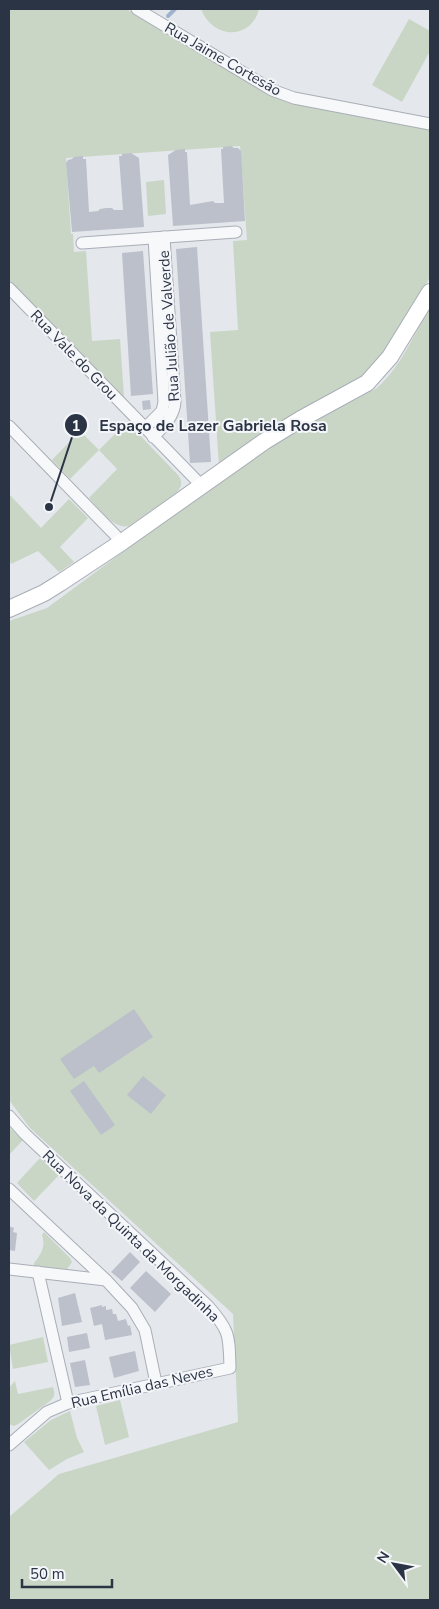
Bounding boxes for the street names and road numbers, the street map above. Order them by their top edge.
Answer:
street label: Rua Jaime Cortesão [161,17,285,101]
street label: Rua Julião de Valverde [154,250,184,402]
street label: Rua Vale do Grou [26,306,122,404]
street label: Rua Nova da Quinta da Morgadinha [38,1146,224,1326]
street label: Rua Emília das Neves [69,1361,215,1413]

